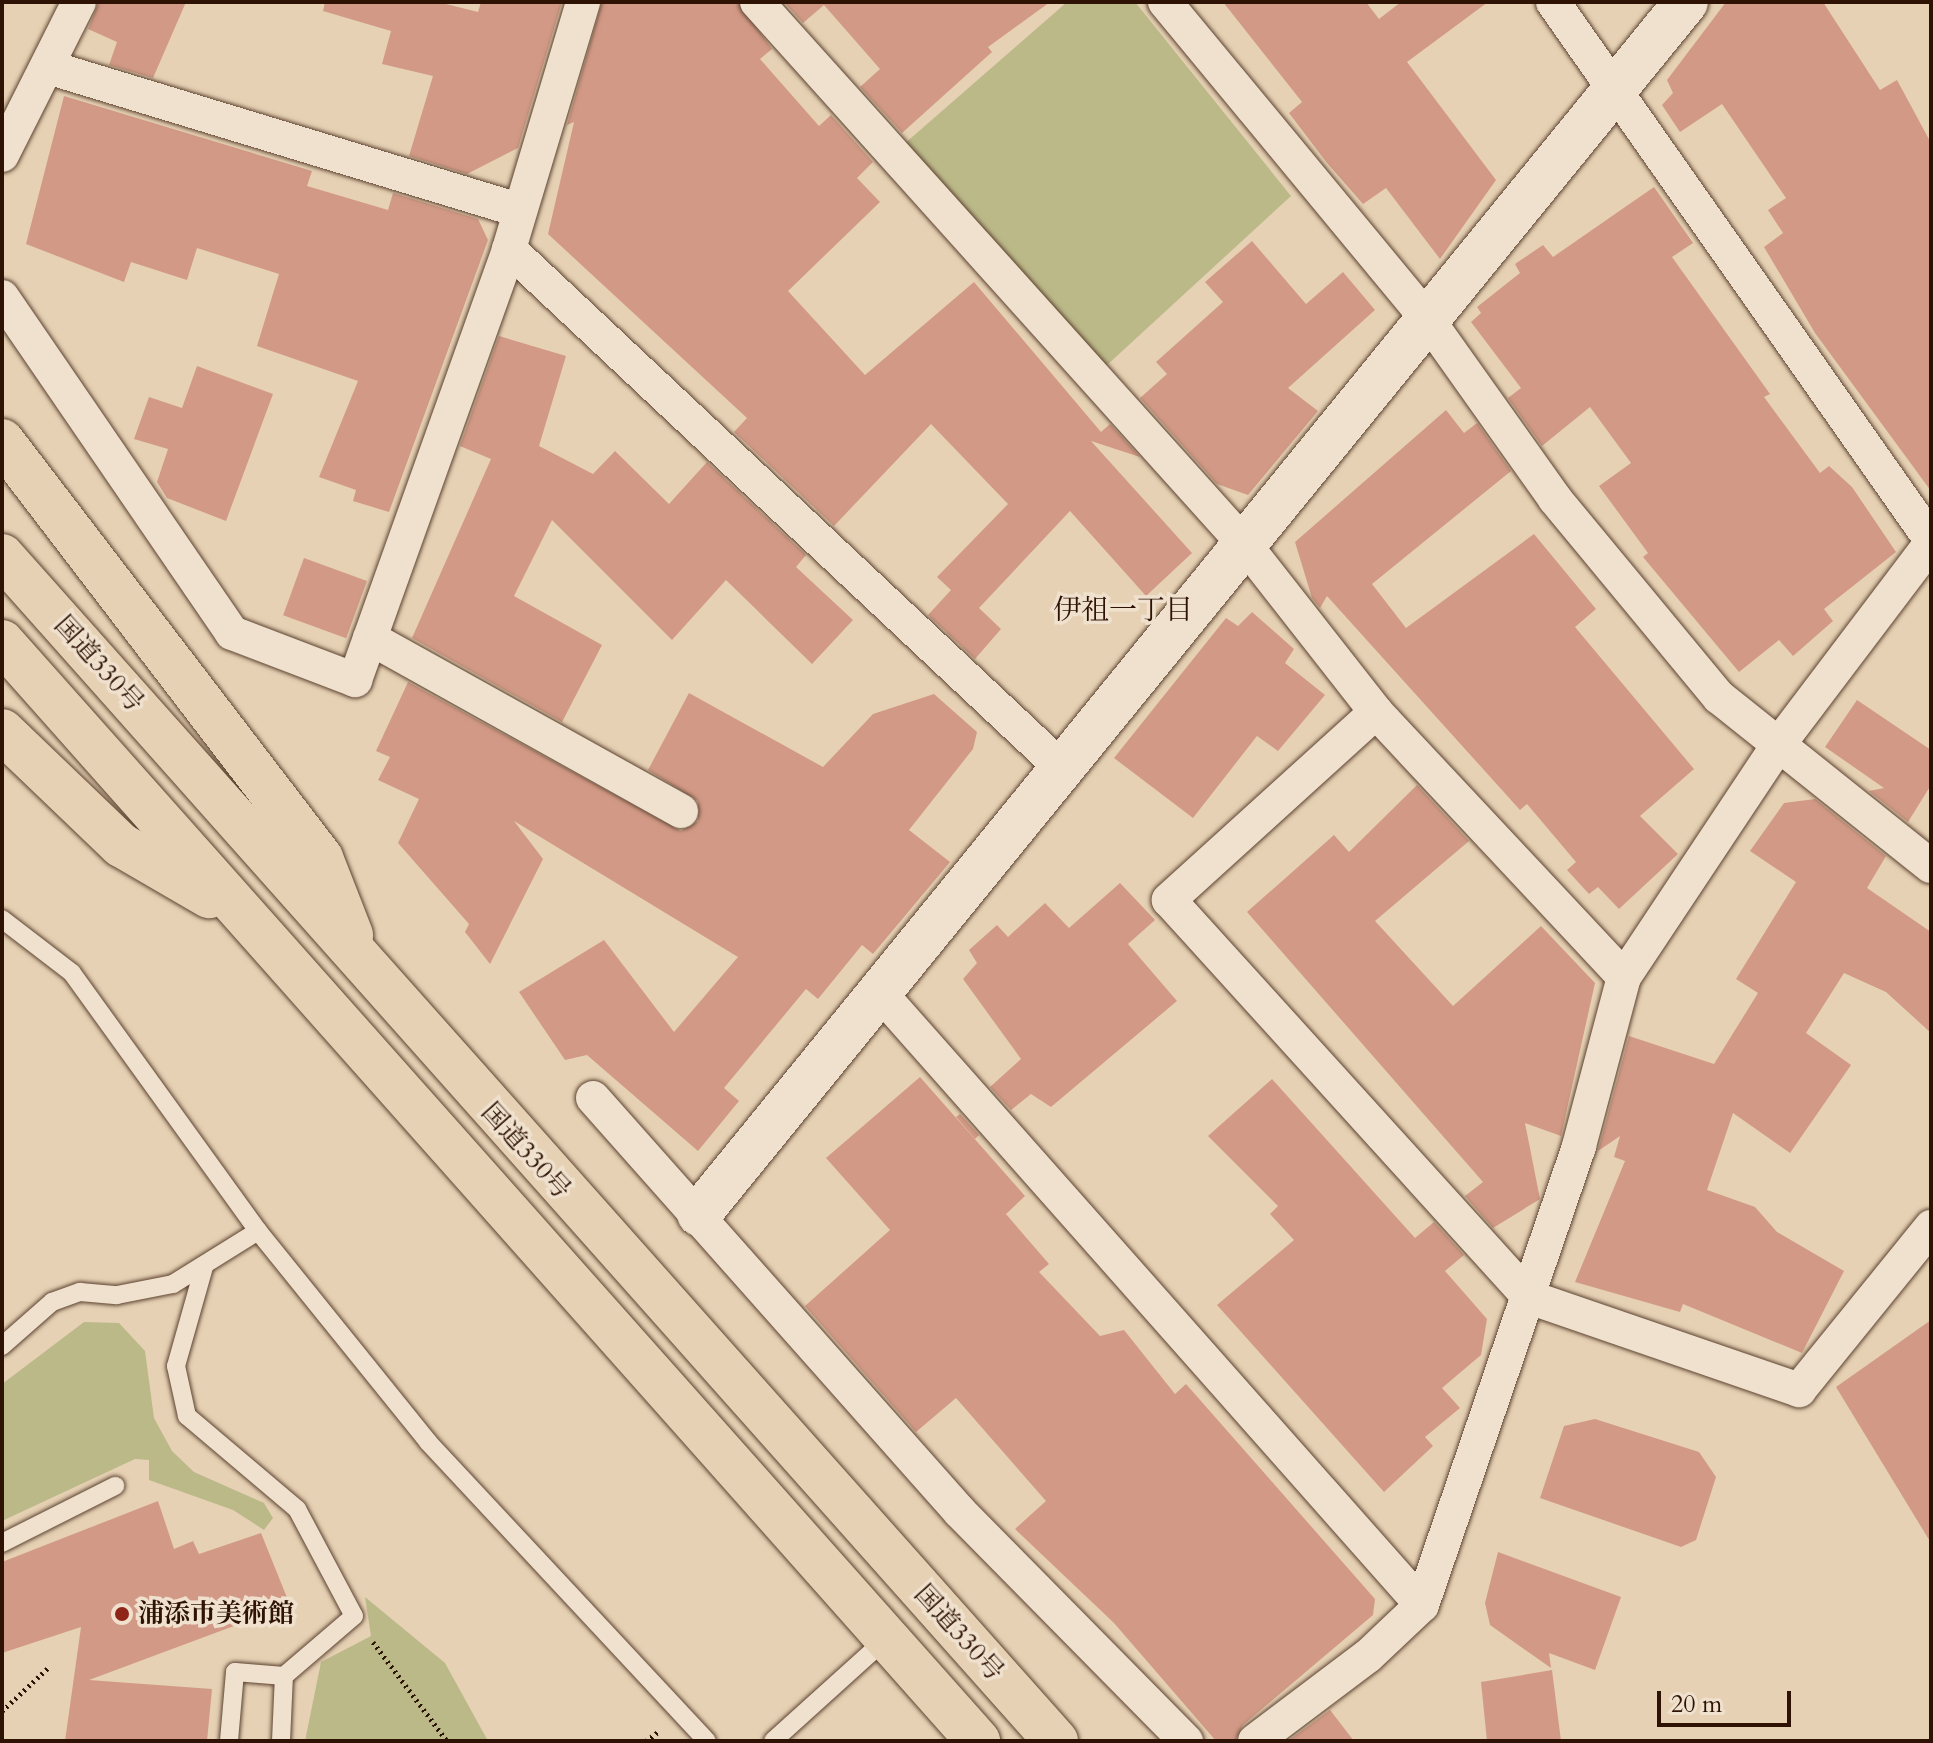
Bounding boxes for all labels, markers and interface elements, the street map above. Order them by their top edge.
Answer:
district label: 伊祖一丁目 [1053,593,1193,627]
street label: 国道330号 [48,610,150,718]
street label: 国道330号 [475,1097,577,1205]
street label: 国道330号 [908,1579,1010,1687]
place label: 浦添市美術館 [138,1598,294,1630]
marker: 浦添市美術館 [113,1605,131,1623]
scale bar [1661,1675,1795,1725]
text: 20 m [1671,1688,1722,1721]

